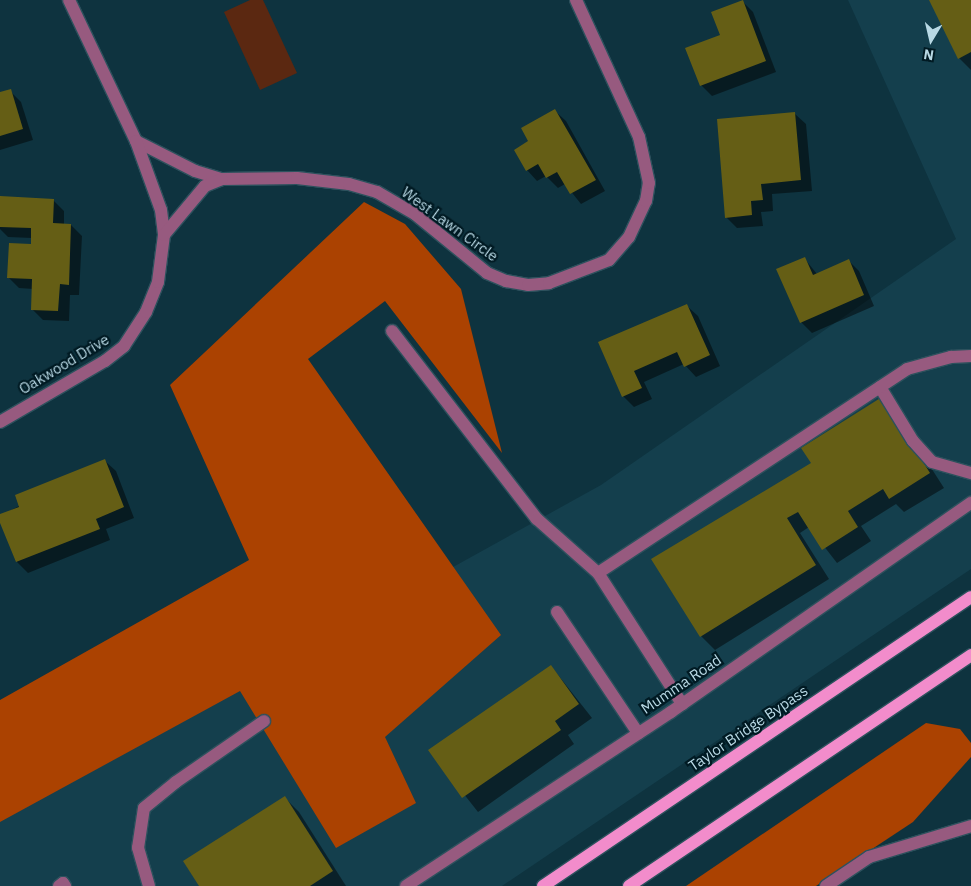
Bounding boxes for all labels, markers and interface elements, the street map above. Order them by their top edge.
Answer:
north arrow [906,15,956,65]
text: N [922,45,935,64]
street label: West Lawn Circle [398,183,502,265]
street label: Oakwood Drive [16,330,112,398]
street label: Mumma Road [637,651,725,717]
street label: Taylor Bridge Bypass [685,681,811,775]

